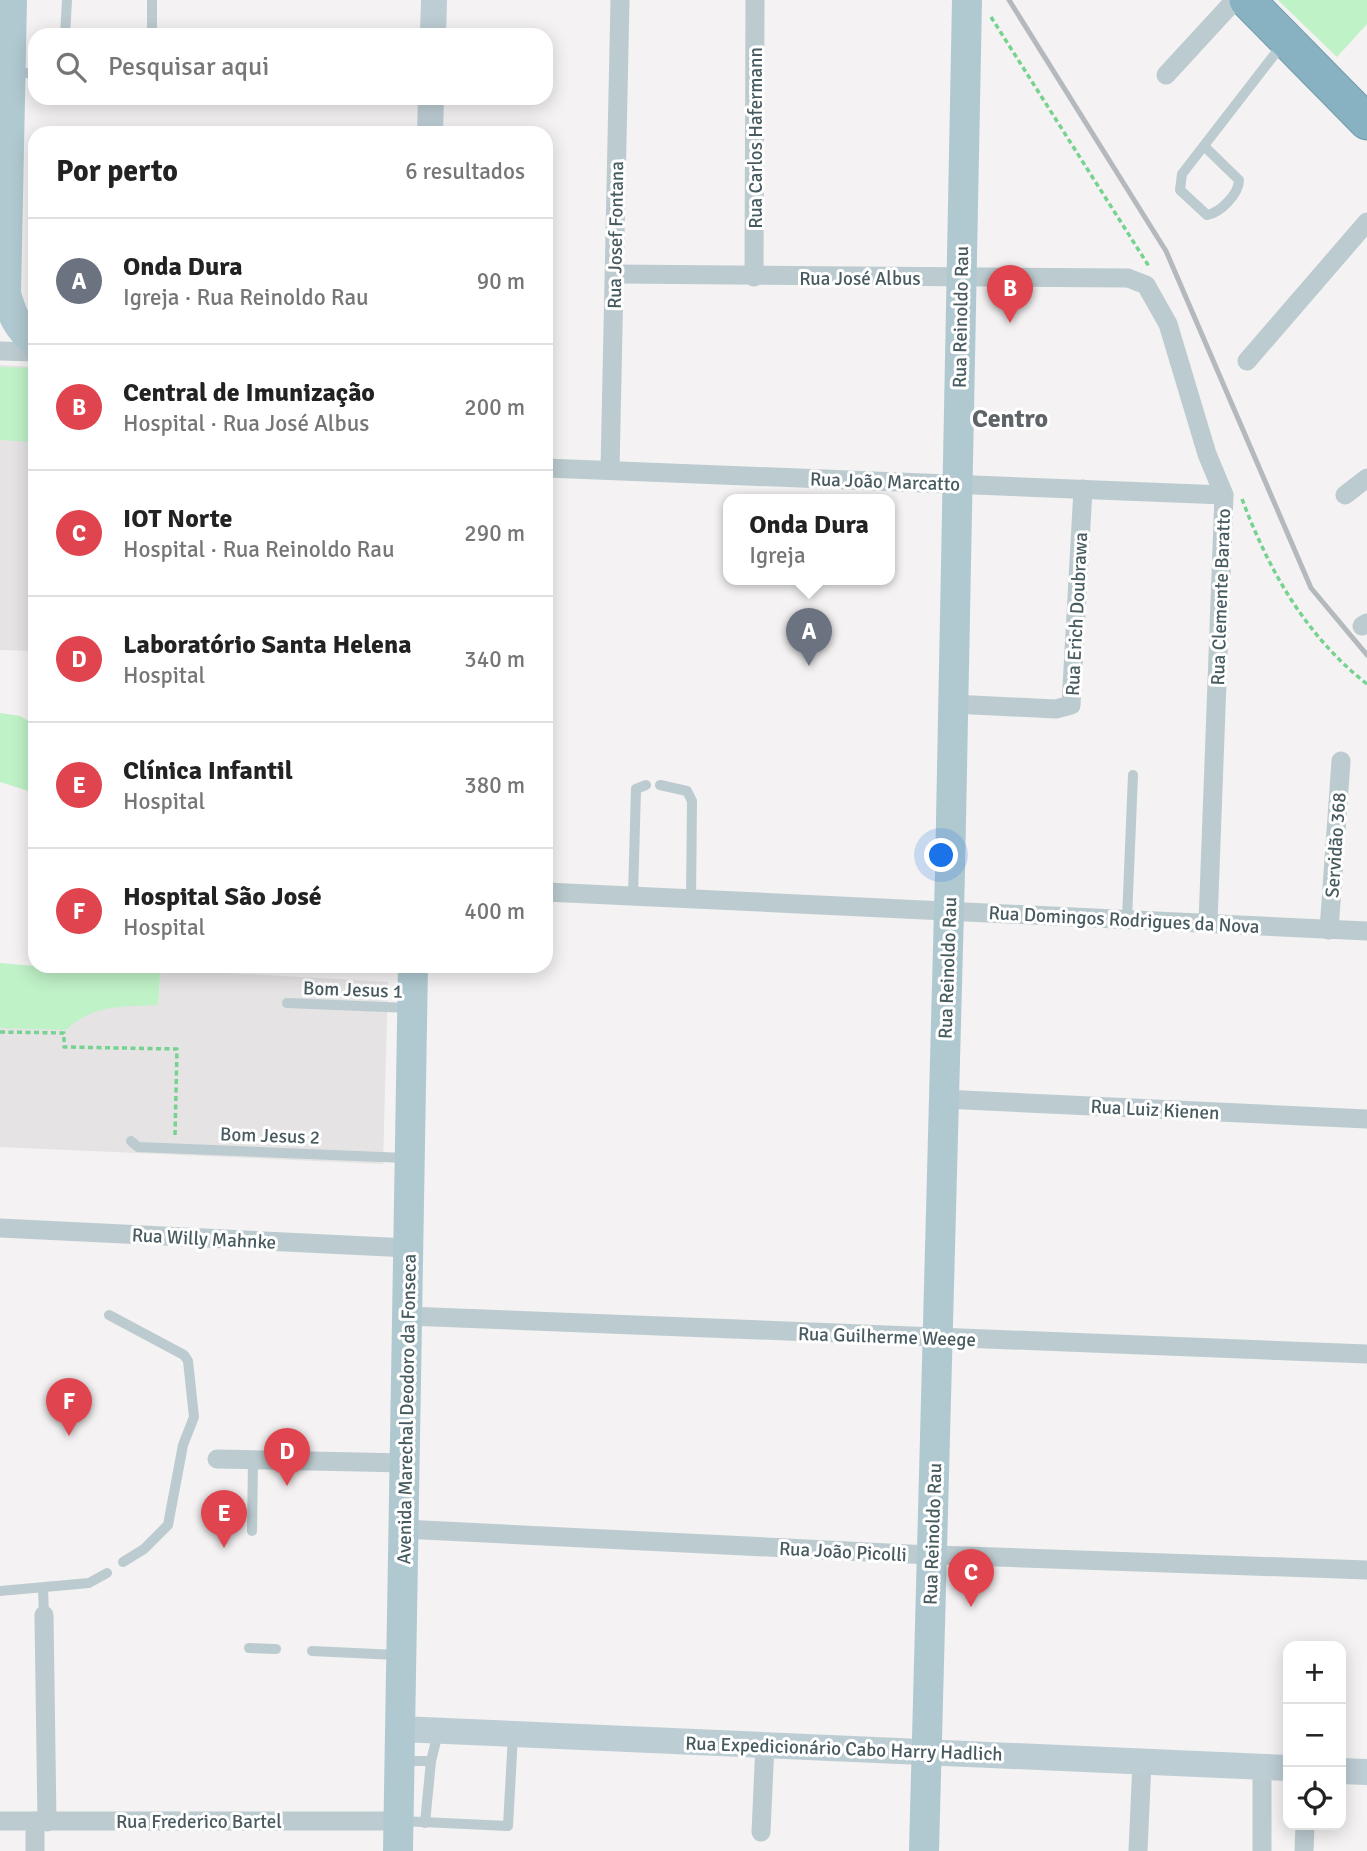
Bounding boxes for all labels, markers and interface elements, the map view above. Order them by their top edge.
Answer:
search box [28,28,553,105]
street label: Rua Carlos Hafermann [744,47,768,229]
icon: search [52,48,90,86]
text: Pesquisar aqui [108,51,269,83]
text: Por perto [56,153,178,190]
text: 6 resultados [405,157,525,186]
street label: Rua Josef Fontana [603,161,629,309]
street label: Rua Reinoldo Rau [948,246,974,388]
text: Onda Dura [123,251,243,283]
pin: B [987,265,1033,323]
text: A [72,267,86,296]
text: 90 m [477,267,525,296]
street label: Rua José Albus [799,267,921,291]
text: Igreja · Rua Reinoldo Rau [123,283,369,312]
text: Central de Imunização [123,377,375,409]
text: B [72,393,86,422]
text: 200 m [464,393,525,422]
district label: Centro [972,403,1048,435]
text: Hospital · Rua José Albus [123,409,369,438]
street label: Rua João Marcatto [809,467,961,497]
popup [723,494,895,585]
text: IOT Norte [123,503,233,535]
street label: Rua Clemente Baratto [1206,508,1236,686]
text: Onda Dura [749,509,869,541]
text: C [72,519,86,548]
text: 290 m [464,519,525,548]
street label: Rua Erich Doubrawa [1061,532,1093,697]
text: Hospital · Rua Reinoldo Rau [123,535,395,564]
text: Igreja [749,541,806,570]
pin: A [786,608,832,666]
text: Laboratório Santa Helena [123,629,412,661]
text: D [71,645,87,674]
text: 340 m [464,645,525,674]
text: Hospital [123,661,205,690]
text: Clínica Infantil [123,755,293,787]
text: E [72,771,86,800]
text: 380 m [464,771,525,800]
text: Hospital [123,787,205,816]
street label: Servidão 368 [1320,792,1352,899]
your location [924,838,958,872]
text: Hospital São José [123,881,322,913]
text: F [73,897,85,926]
text: 400 m [464,897,525,926]
street label: Rua Reinoldo Rau [934,897,962,1039]
street label: Rua Domingos Rodrigues da Nova [988,901,1260,939]
text: Hospital [123,913,205,942]
street label: Bom Jesus 1 [302,976,403,1004]
street label: Rua Luiz Kienen [1090,1095,1220,1125]
street label: Bom Jesus 2 [219,1122,320,1150]
street label: Rua Willy Mahnke [131,1223,277,1255]
street label: Avenida Marechal Deodoro da Fonseca [392,1253,422,1565]
street label: Rua Guilherme Weege [798,1322,976,1352]
pin: F [46,1378,92,1436]
pin: D [264,1428,310,1486]
street label: Rua Reinoldo Rau [919,1463,947,1605]
pin: E [201,1490,247,1548]
street label: Rua João Picolli [778,1537,907,1567]
pin: C [948,1549,994,1607]
map controls [1283,1641,1346,1830]
button: + [1283,1641,1346,1704]
button: − [1283,1704,1346,1767]
street label: Rua Expedicionário Cabo Harry Hadlich [685,1731,1003,1767]
button: locate [1283,1767,1346,1830]
street label: Rua Frederico Bartel [116,1810,282,1834]

